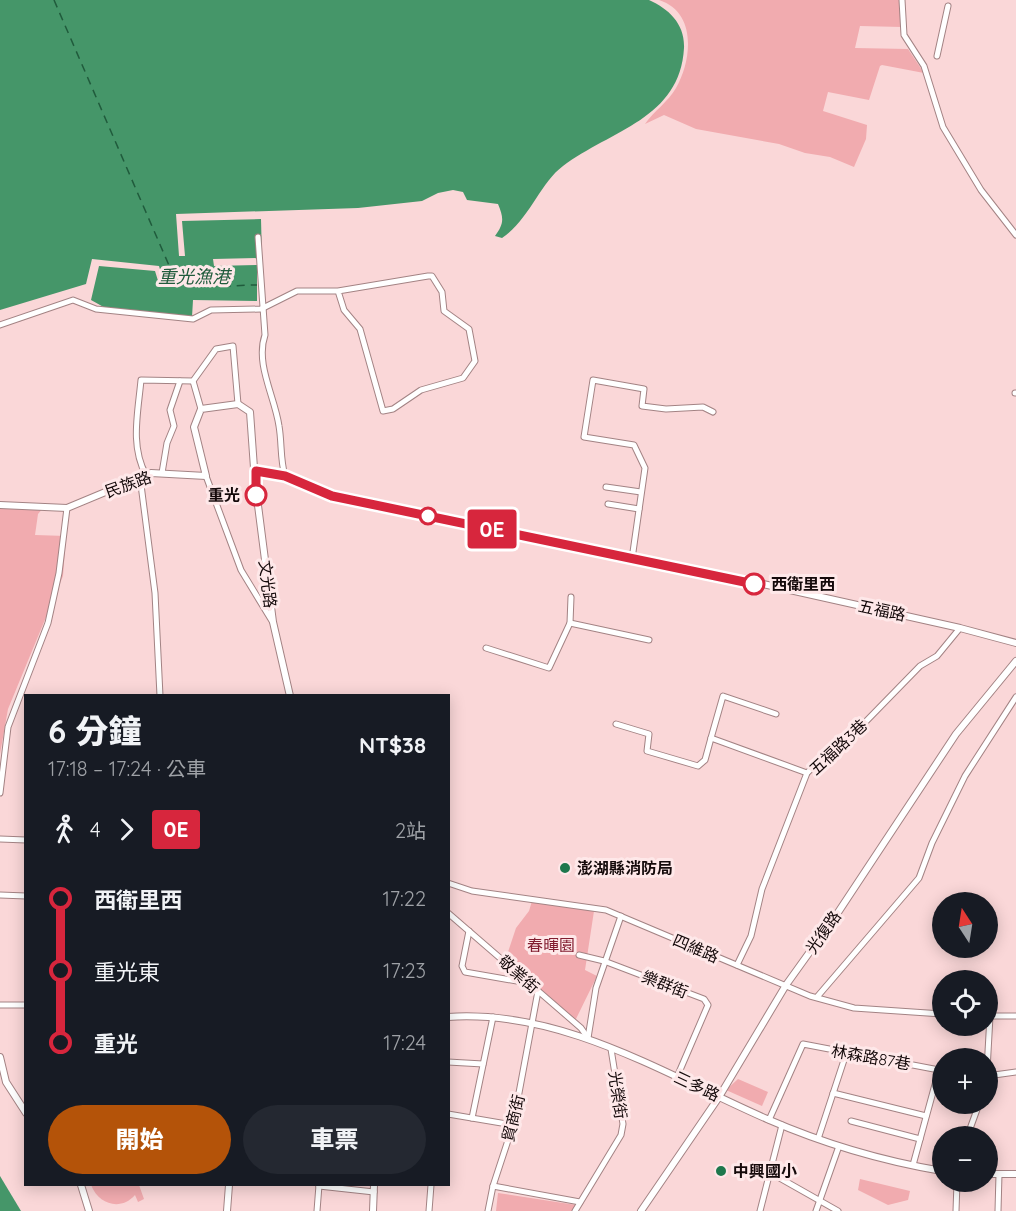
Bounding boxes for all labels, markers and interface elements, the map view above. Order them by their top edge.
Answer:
water label: 重光漁港 [158,265,233,288]
street label: 民族路 [102,466,154,502]
marker: 重光 [245,484,267,506]
place label: 重光 [208,485,240,505]
unlabelled marker [419,507,437,525]
line badge: 0E [465,510,519,548]
text: 0E [480,516,504,542]
street label: 文光路 [255,559,281,609]
marker: 西衛里西 [743,573,765,595]
place label: 西衛里西 [771,574,835,594]
street label: 五福路 [856,595,908,625]
text: 6 分鐘 [48,710,142,751]
street label: 五福路3巷 [805,715,871,779]
text: NT$38 [359,731,426,759]
text: 17:18 – 17:24 · 公車 [48,756,206,781]
icon: walk [48,813,81,846]
icon: forward [110,813,143,846]
text: 0E [164,816,188,842]
text: 4 [90,817,101,842]
text: 2站 [395,818,426,843]
place label: 澎湖縣消防局 [577,858,673,878]
marker: 澎湖縣消防局 [558,861,572,875]
text: 西衛里西 [94,886,182,914]
text: 17:22 [382,886,426,911]
north arrow [932,892,998,958]
map controls [932,892,998,1192]
street label: 光復路 [801,907,845,957]
street label: 四維路 [670,929,722,967]
park label: 春暉園 [527,935,575,955]
street label: 敬業街 [494,951,544,997]
text: 重光東 [94,958,160,986]
text: 17:23 [383,958,426,983]
street label: 樂群街 [639,966,691,1002]
button: locate [932,970,998,1036]
text: 重光 [94,1030,138,1058]
text: 17:24 [383,1030,426,1055]
street label: 林森路87巷 [830,1040,912,1074]
button: + [932,1048,998,1114]
street label: 三多路 [671,1067,723,1105]
street label: 光榮街 [605,1070,631,1120]
street label: 貿商街 [497,1092,529,1144]
button: 開始 [48,1105,231,1174]
button: 車票 [243,1105,426,1174]
button: − [932,1126,998,1192]
place label: 中興國小 [733,1161,797,1181]
marker: 中興國小 [714,1164,728,1178]

